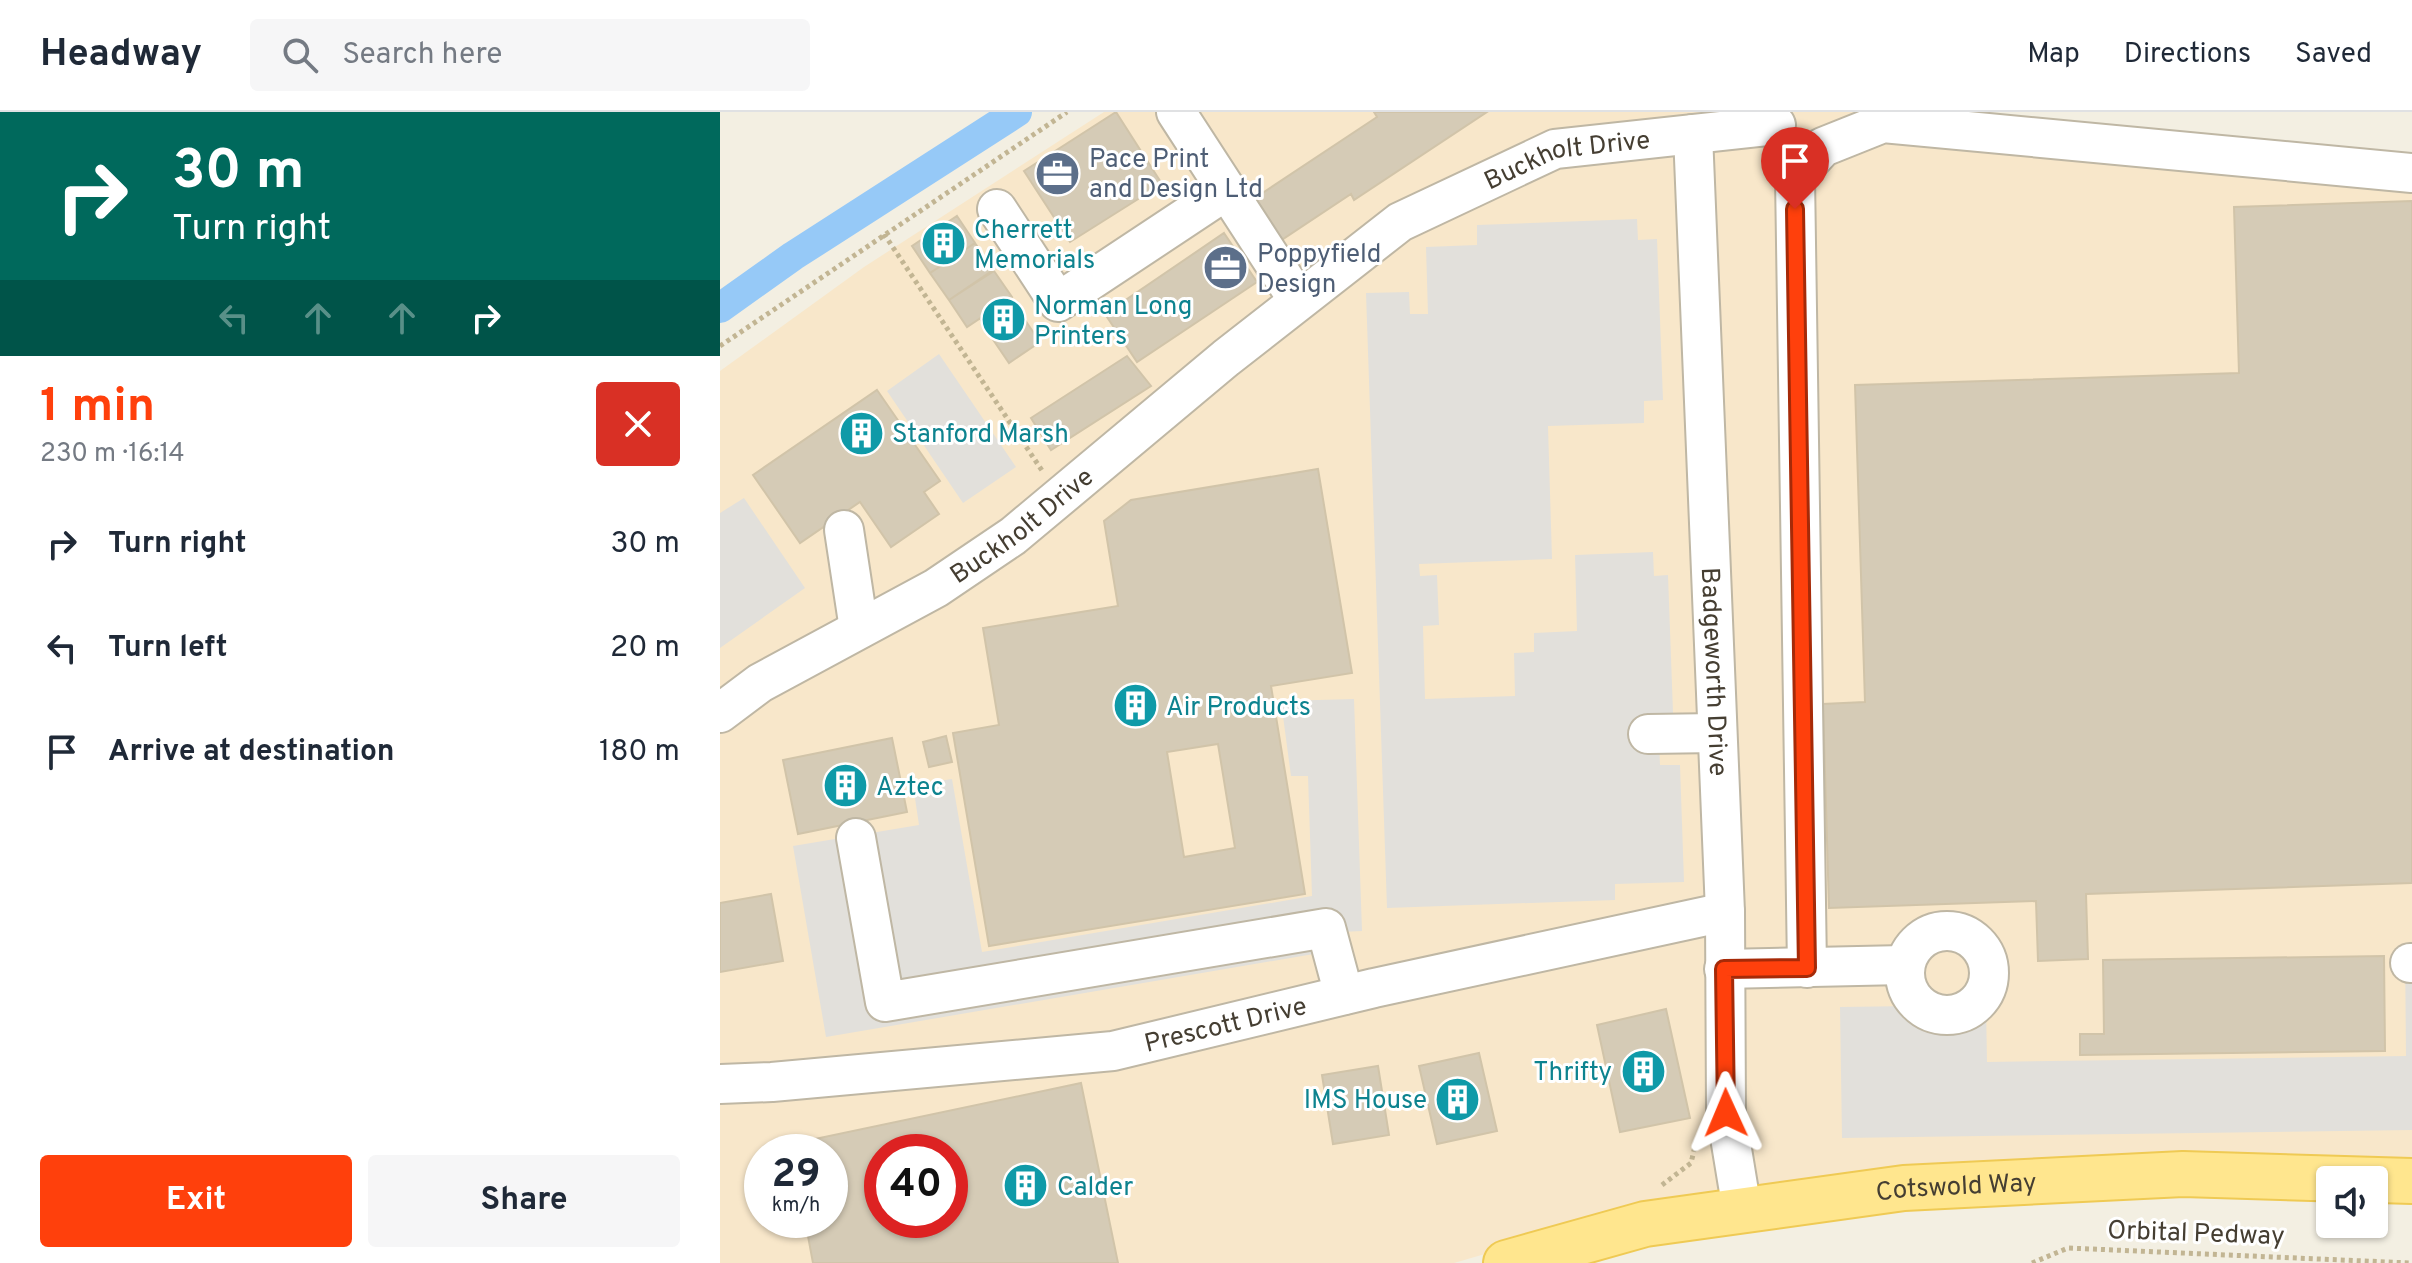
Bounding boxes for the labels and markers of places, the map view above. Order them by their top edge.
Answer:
pin [1761,127,1829,209]
place label: Pace Print and Design Ltd [1089,144,1263,207]
office icon: Pace Print and Design Ltd [1034,149,1082,197]
place label: Cherrett Memorials [974,215,1095,278]
building icon: Cherrett Memorials [919,220,967,268]
place label: Poppyfield Design [1257,239,1381,302]
office icon: Poppyfield Design [1202,244,1250,292]
place label: Norman Long Printers [1034,291,1192,354]
building icon: Norman Long Printers [979,296,1027,344]
building icon: Stanford Marsh [837,409,885,457]
place label: Stanford Marsh [892,419,1069,452]
building icon: Air Products [1111,682,1159,730]
place label: Air Products [1166,692,1311,725]
building icon: Aztec [821,762,869,810]
place label: Aztec [876,772,944,805]
building icon: Thrifty [1619,1047,1667,1095]
place label: Thrifty [1533,1057,1612,1090]
building icon: IMS House [1434,1075,1482,1123]
place label: IMS House [1304,1085,1427,1118]
building icon: Calder [1002,1162,1050,1210]
place label: Calder [1057,1172,1133,1205]

